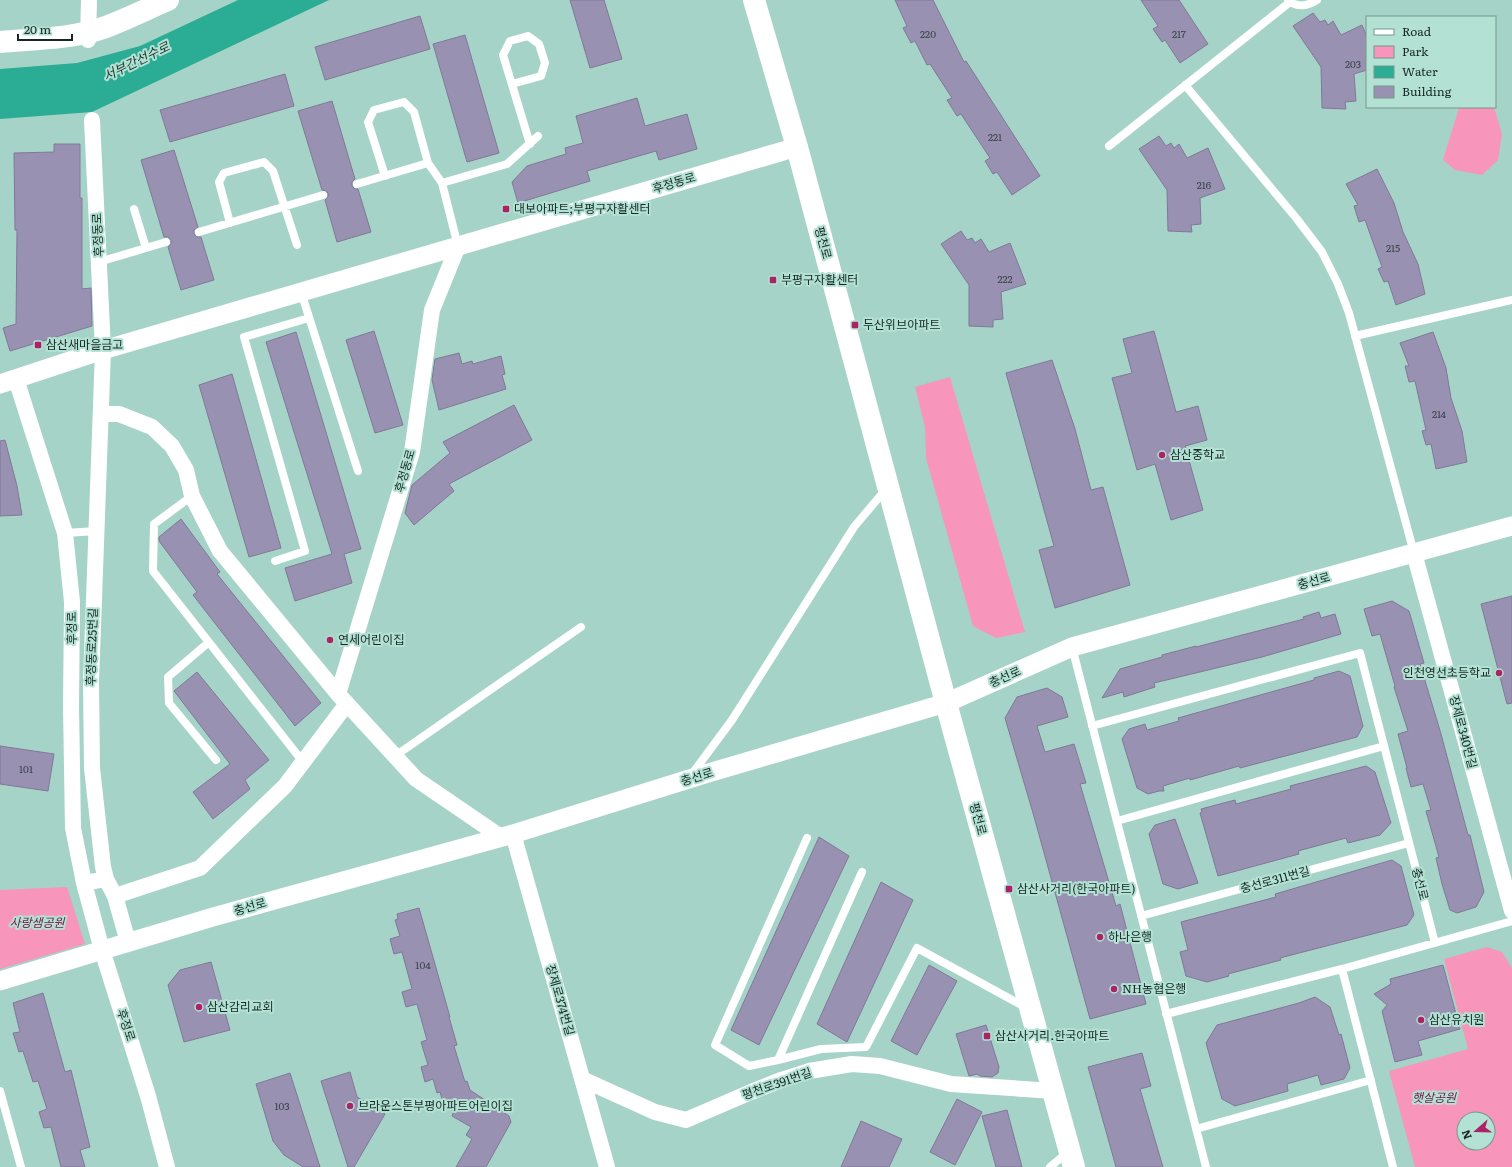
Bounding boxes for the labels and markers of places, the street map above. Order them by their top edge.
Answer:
place label: 대보아파트;부평구자활센터 [514,199,650,217]
marker: 대보아파트;부평구자활센터 [501,204,511,214]
place label: 부평구자활센터 [781,270,858,288]
marker: 부평구자활센터 [768,275,778,285]
place label: 두산위브아파트 [863,315,940,333]
marker: 두산위브아파트 [850,320,860,330]
place label: 삼산새마을금고 [46,335,123,353]
marker: 삼산새마을금고 [33,340,43,350]
place label: 삼산중학교 [1170,445,1225,463]
marker: 삼산중학교 [1157,450,1167,460]
place label: 연세어린이집 [338,630,404,648]
marker: 연세어린이집 [325,635,335,645]
place label: 인천영선초등학교 [1403,663,1491,681]
marker: 인천영선초등학교 [1494,668,1504,678]
place label: 삼산사거리(한국아파트) [1017,879,1135,897]
marker: 삼산사거리(한국아파트) [1004,884,1014,894]
place label: 하나은행 [1108,927,1152,945]
marker: 하나은행 [1095,932,1105,942]
place label: NH농협은행 [1122,979,1186,997]
marker: NH농협은행 [1109,984,1119,994]
place label: 삼산감리교회 [207,997,273,1015]
marker: 삼산감리교회 [194,1002,204,1012]
place label: 삼산유치원 [1429,1010,1484,1028]
marker: 삼산유치원 [1416,1015,1426,1025]
place label: 삼산사거리.한국아파트 [995,1026,1109,1044]
marker: 삼산사거리.한국아파트 [982,1031,992,1041]
place label: 브라운스톤부평아파트어린이집 [358,1096,513,1114]
marker: 브라운스톤부평아파트어린이집 [345,1101,355,1111]

